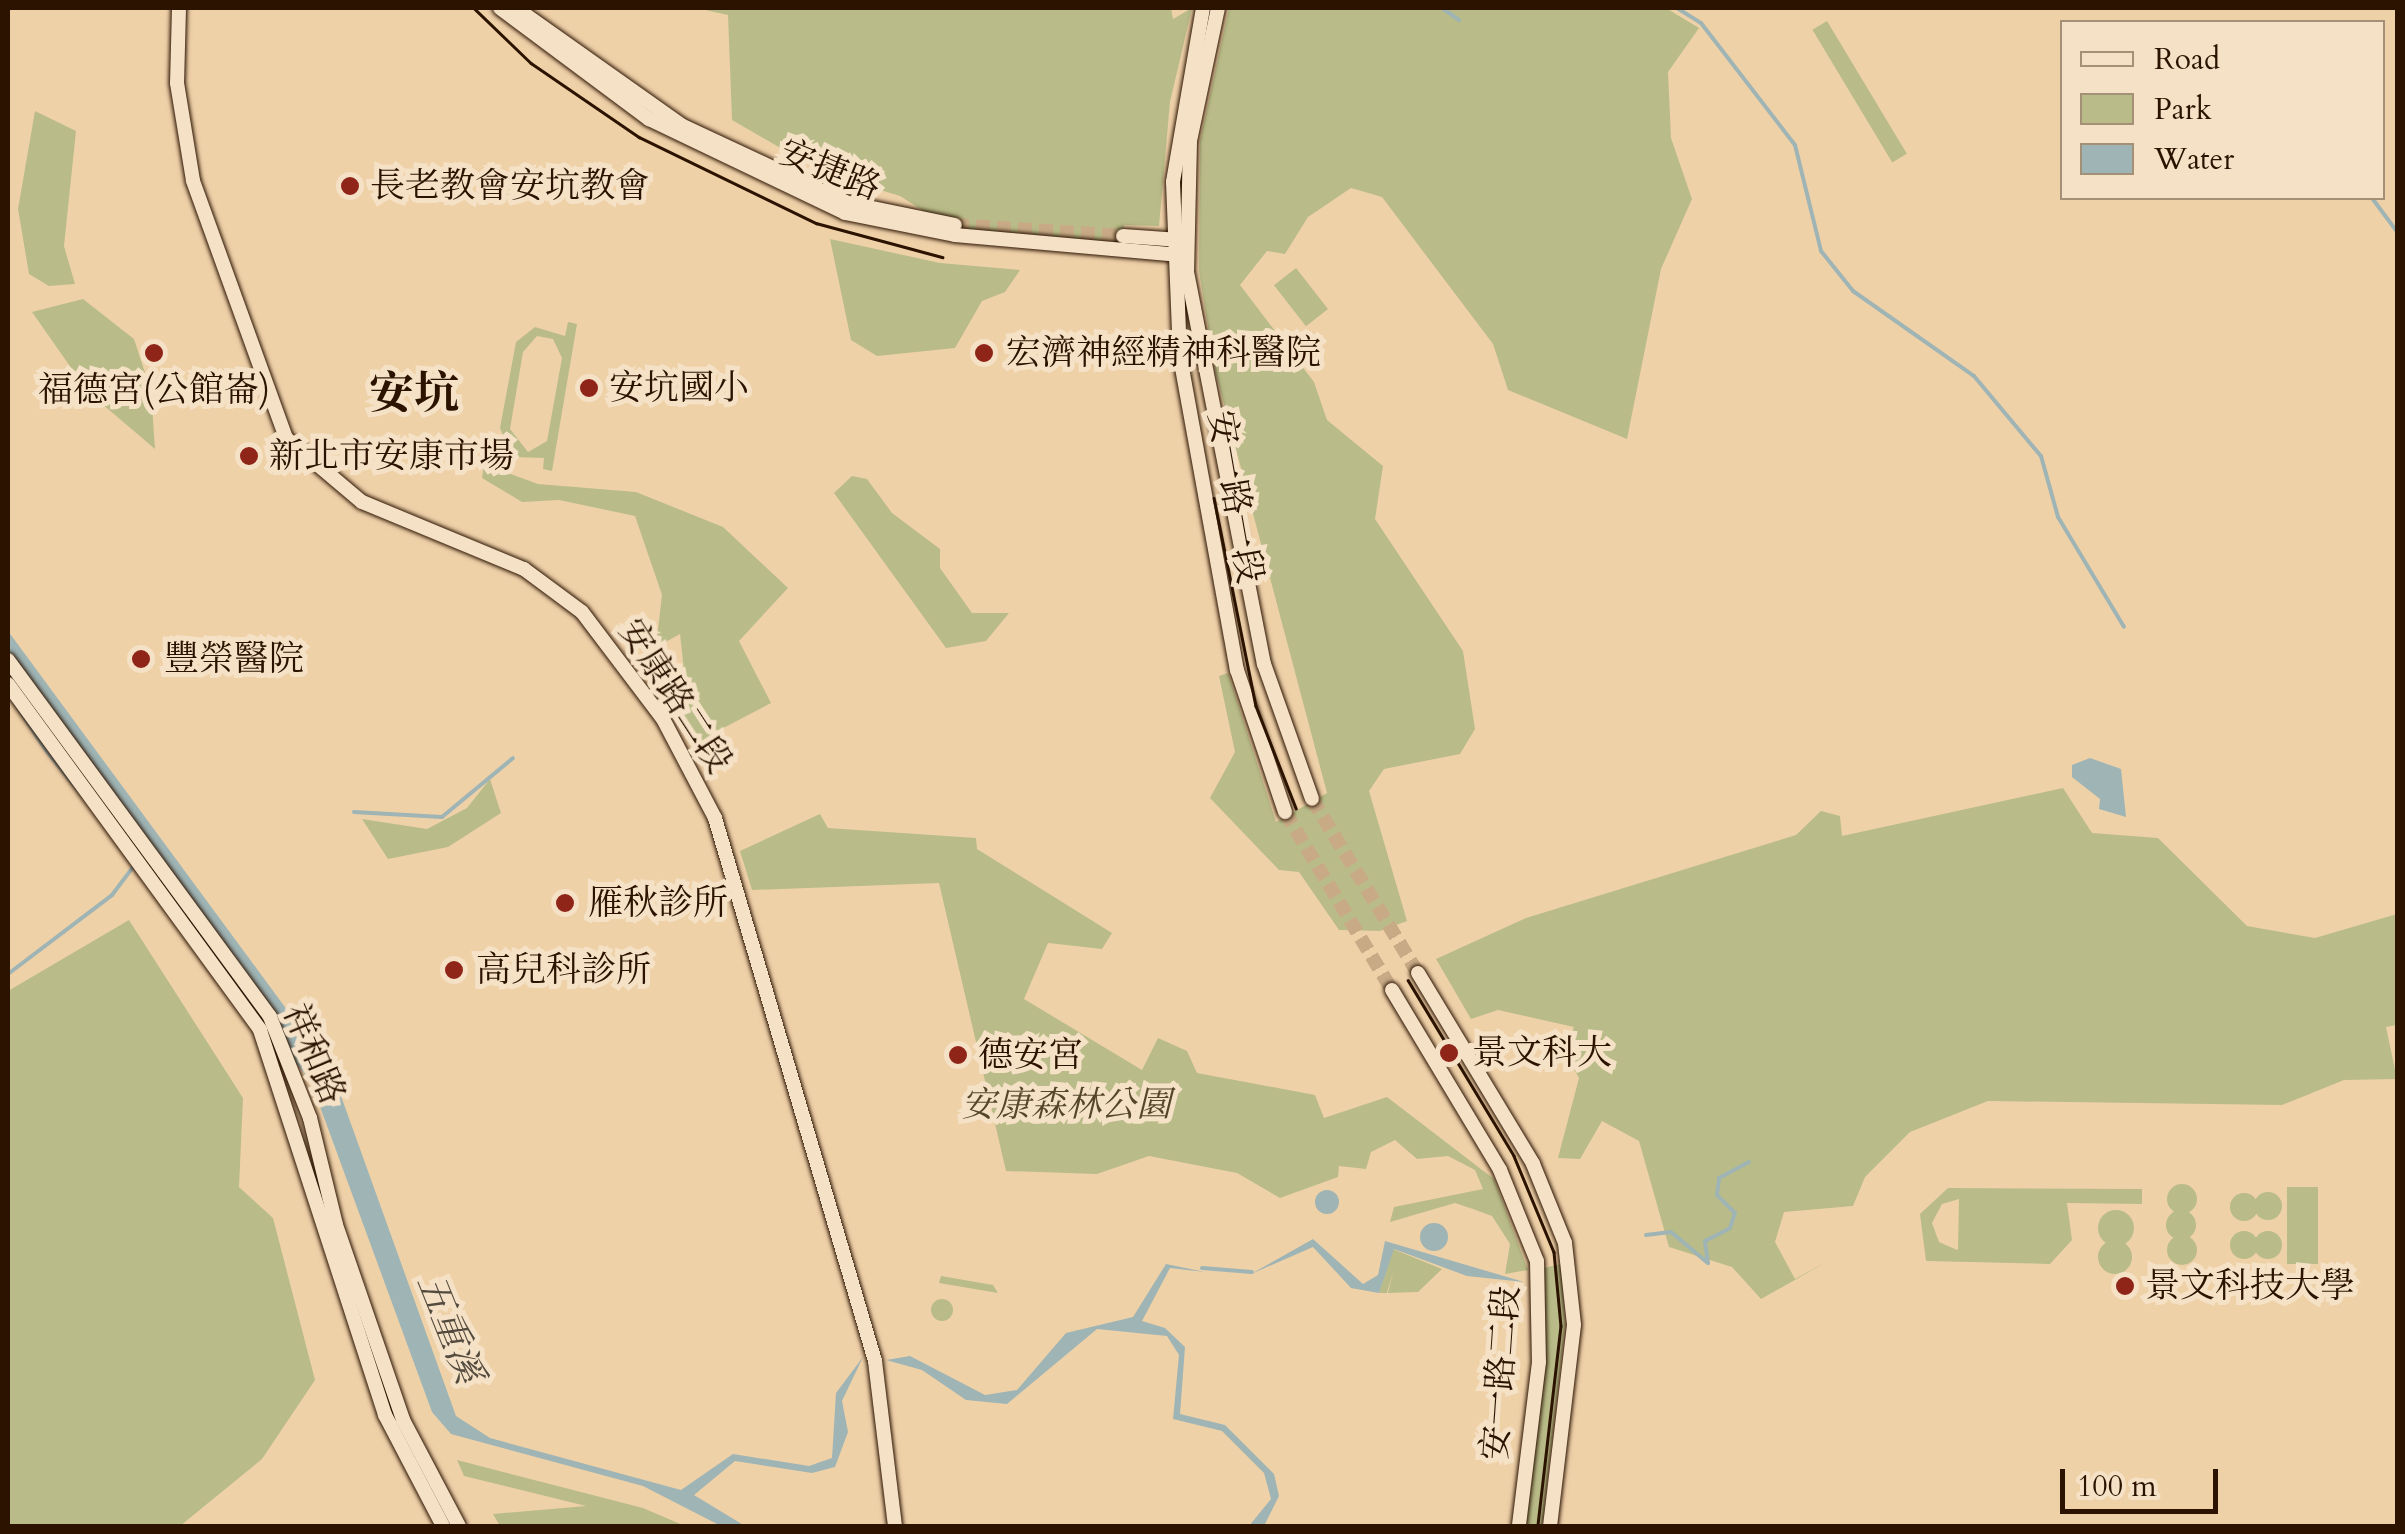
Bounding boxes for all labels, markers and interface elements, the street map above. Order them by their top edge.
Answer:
legend [2060,20,2385,200]
text: Road [2154,39,2220,80]
text: Park [2154,89,2212,130]
street label: 安捷路 [773,131,887,209]
text: Water [2154,139,2234,180]
place label: 長老教會安坑教會 [370,165,650,207]
marker: 長老教會安坑教會 [339,175,361,197]
place label: 宏濟神經精神科醫院 [1006,332,1321,374]
marker: 宏濟神經精神科醫院 [971,340,997,366]
marker: 福德宮(公館崙) [143,342,165,364]
district label: 安坑 [369,367,459,421]
place label: 安坑國小 [609,367,749,409]
place label: 福德宮(公館崙) [38,369,270,411]
marker: 安坑國小 [578,377,600,399]
street label: 安一路一段 [1199,407,1271,587]
place label: 新北市安康市場 [269,435,514,477]
marker: 新北市安康市場 [238,445,260,467]
street label: 安康路二段 [610,611,740,781]
place label: 豐榮醫院 [164,638,304,680]
marker: 豐榮醫院 [128,646,154,672]
place label: 雁秋診所 [588,882,728,924]
marker: 雁秋診所 [552,890,578,916]
place label: 高兒科診所 [476,949,651,991]
marker: 高兒科診所 [441,957,467,983]
street label: 祥和路 [274,997,354,1111]
place label: 景文科大 [1472,1032,1612,1074]
place label: 德安宮 [978,1034,1083,1076]
marker: 景文科大 [1436,1040,1462,1066]
marker: 德安宮 [947,1044,969,1066]
park label: 安康森林公園 [961,1084,1171,1126]
place label: 景文科技大學 [2145,1265,2355,1307]
water label: 五重溪 [407,1268,491,1390]
marker: 景文科技大學 [2114,1275,2136,1297]
street label: 安一路二段 [1474,1284,1528,1462]
scale bar [2065,1449,2222,1511]
text: 100 m [2077,1466,2157,1507]

